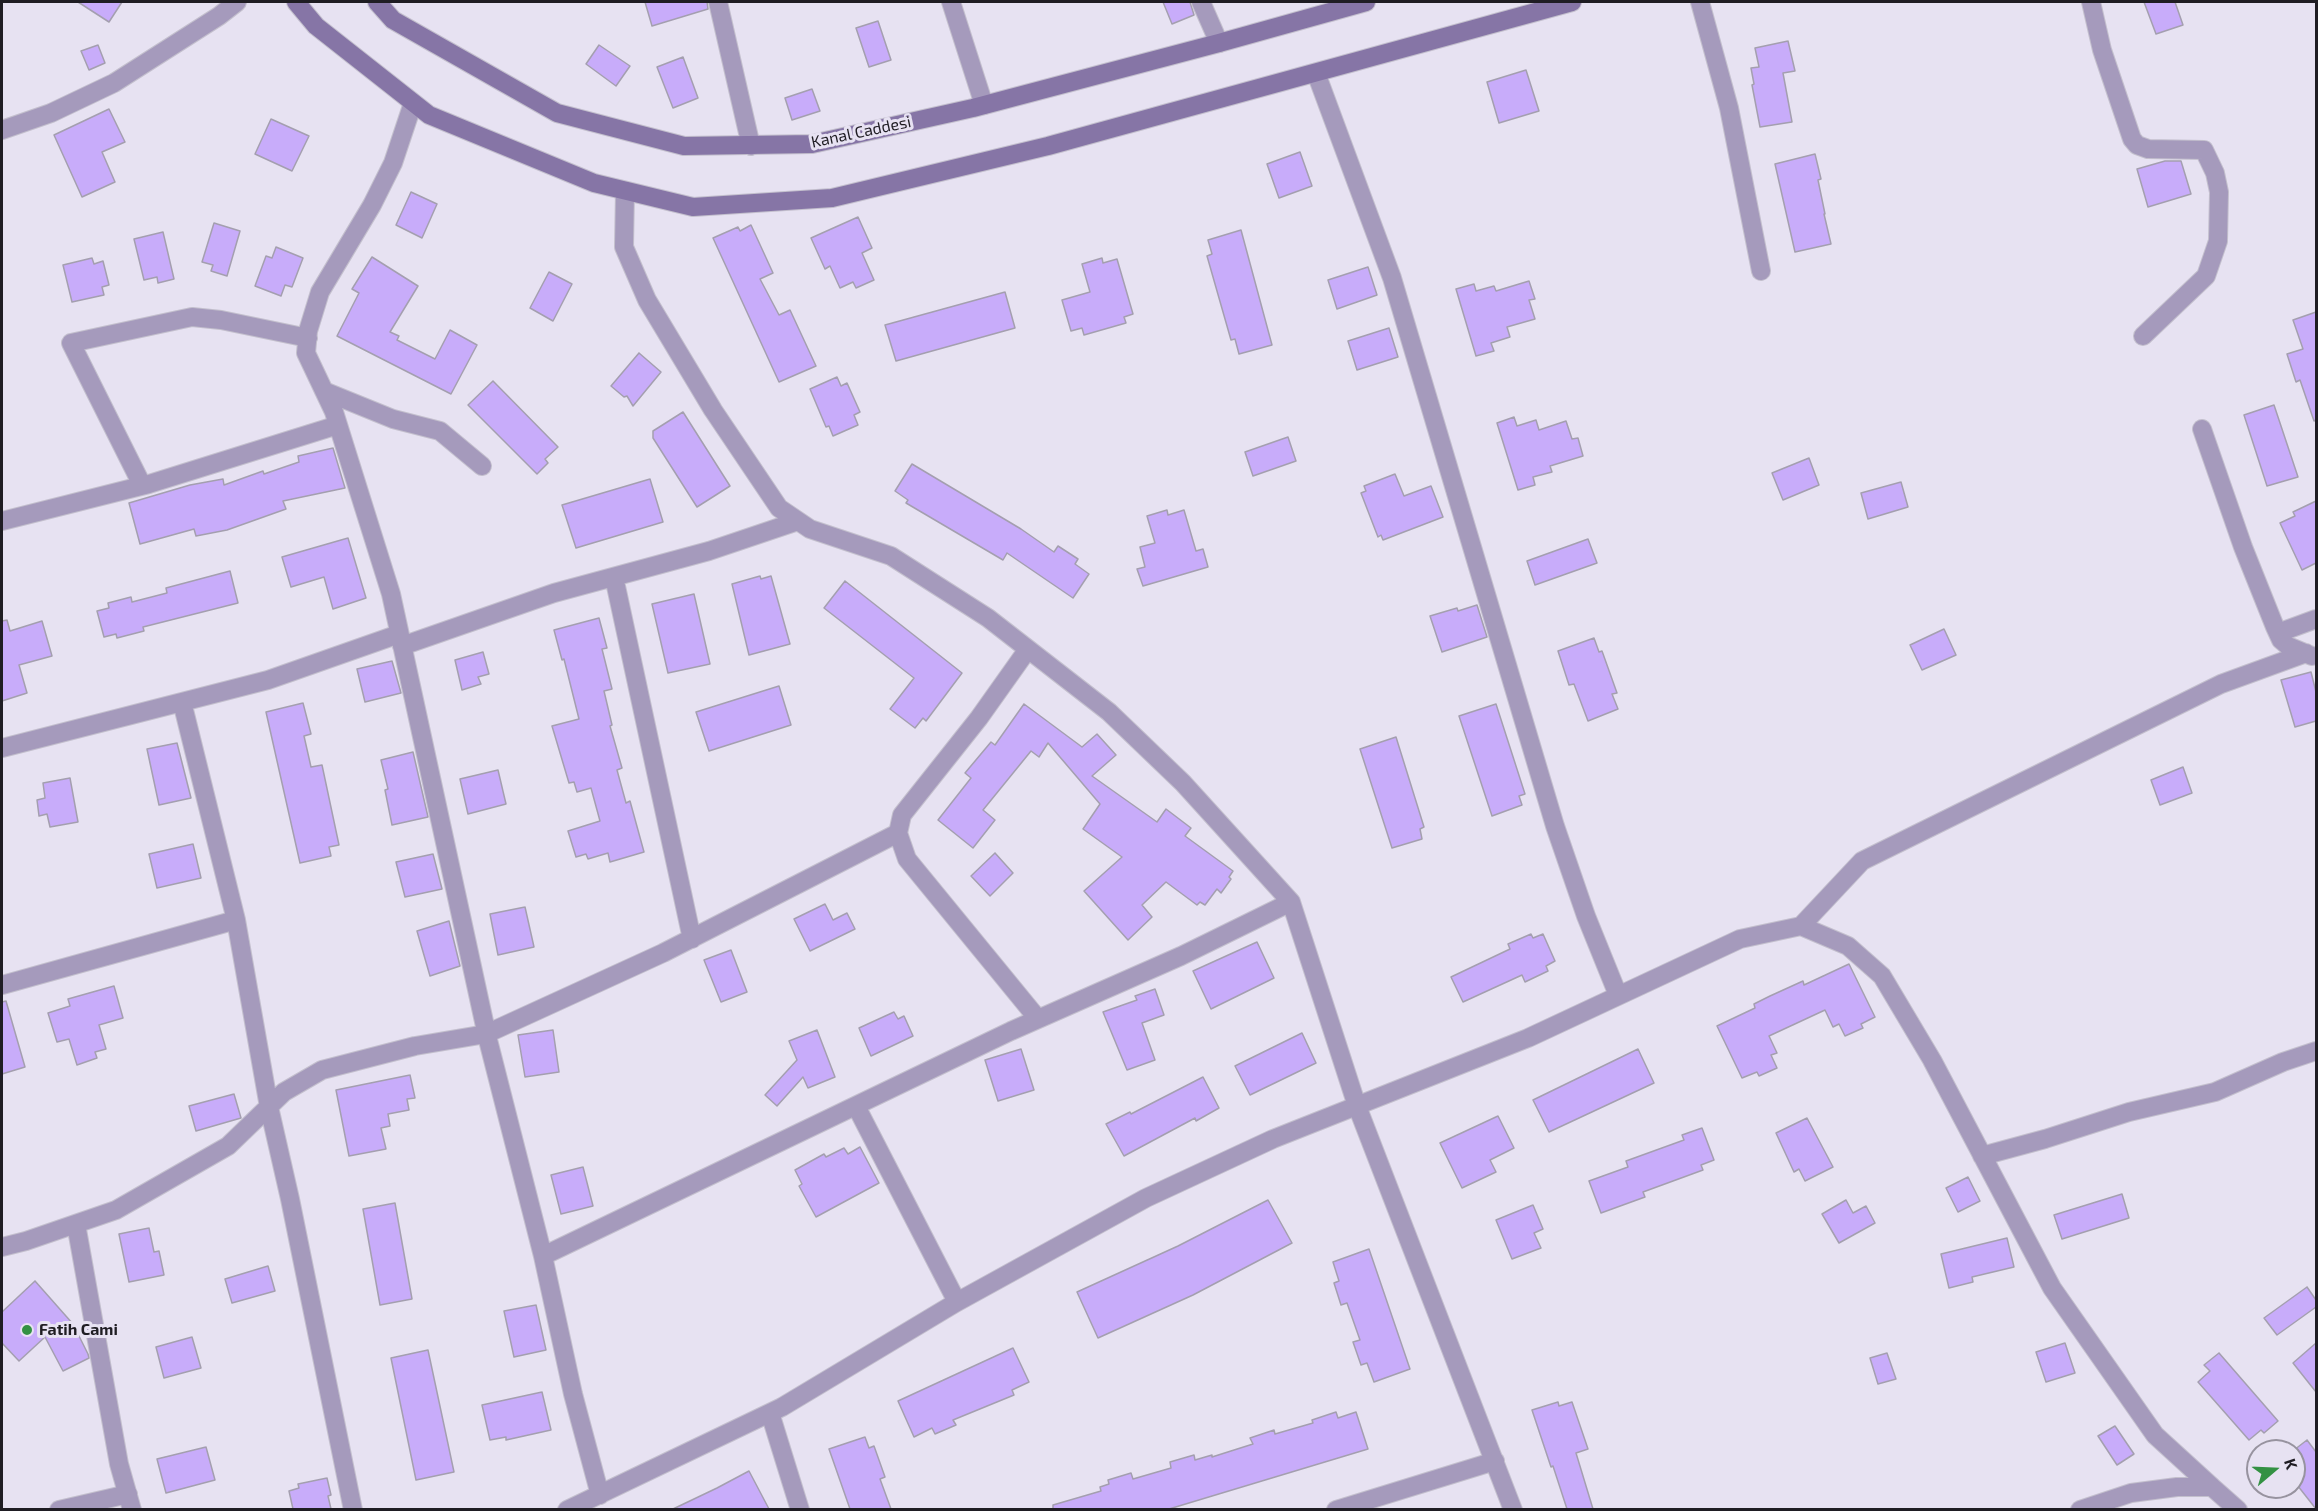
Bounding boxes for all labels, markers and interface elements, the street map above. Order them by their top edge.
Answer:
street label: Kanal Caddesi [809,112,913,152]
place label: Fatih Cami [39,1320,118,1340]
marker: Fatih Cami [20,1323,34,1337]
north arrow [2246,1439,2306,1499]
text: K [2281,1456,2302,1472]

